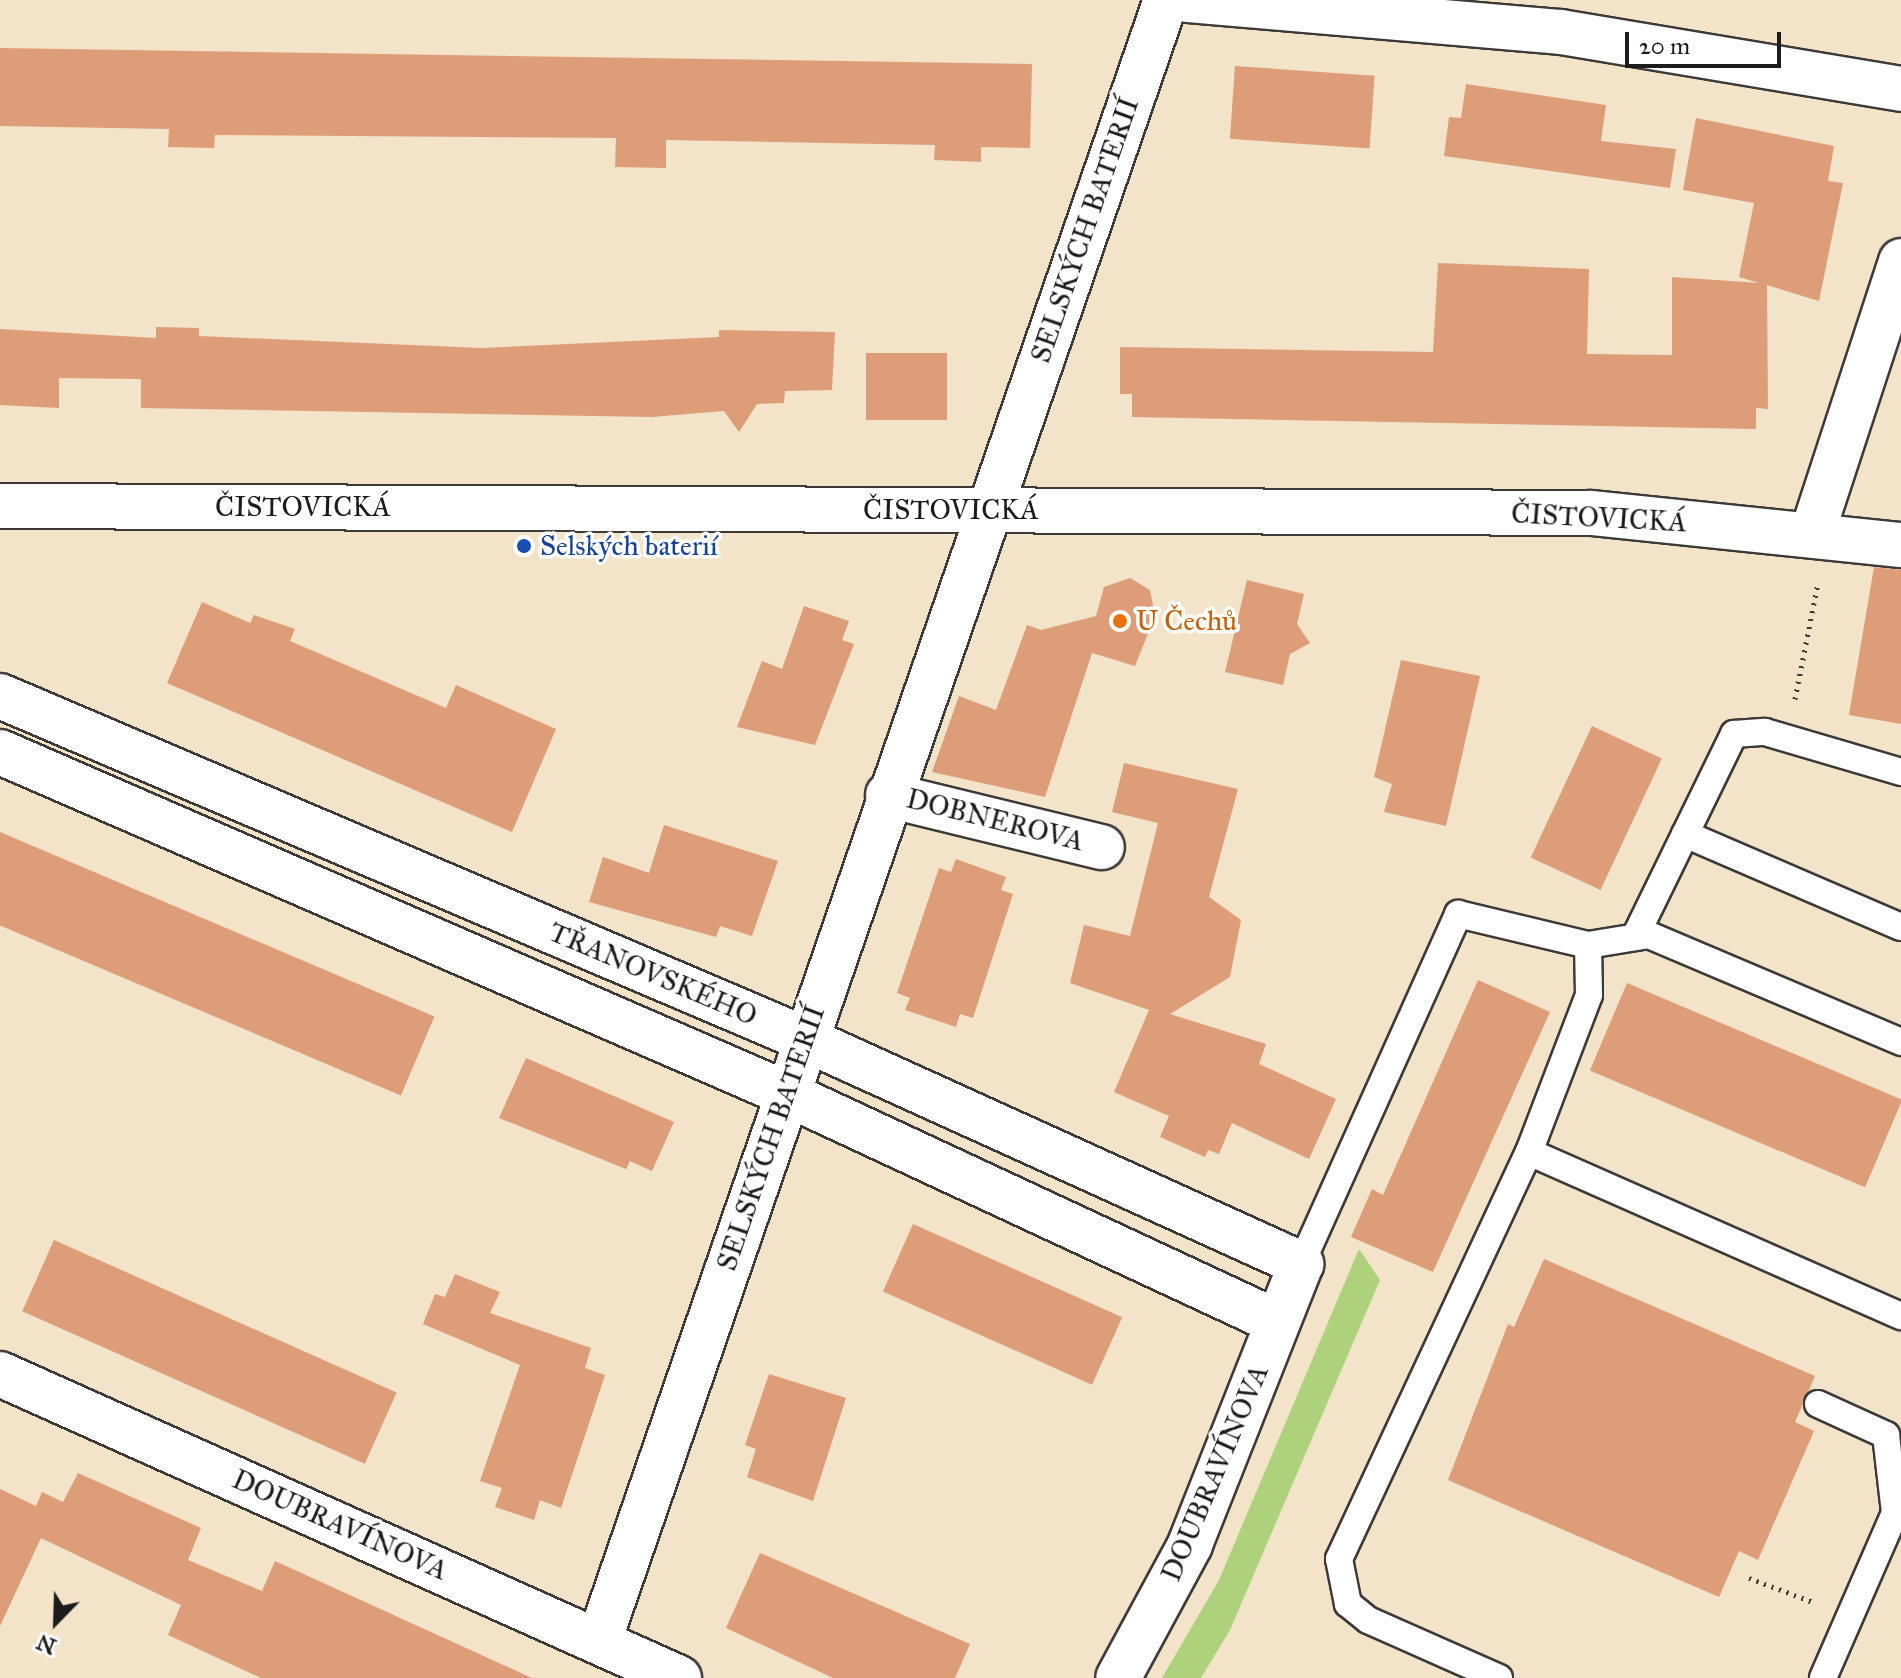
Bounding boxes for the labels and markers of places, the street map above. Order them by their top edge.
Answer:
place label: Selských baterií [540,529,718,563]
marker: Selských baterií [515,537,533,555]
place label: U Čechů [1136,604,1237,638]
marker: U Čechů [1111,612,1129,630]

